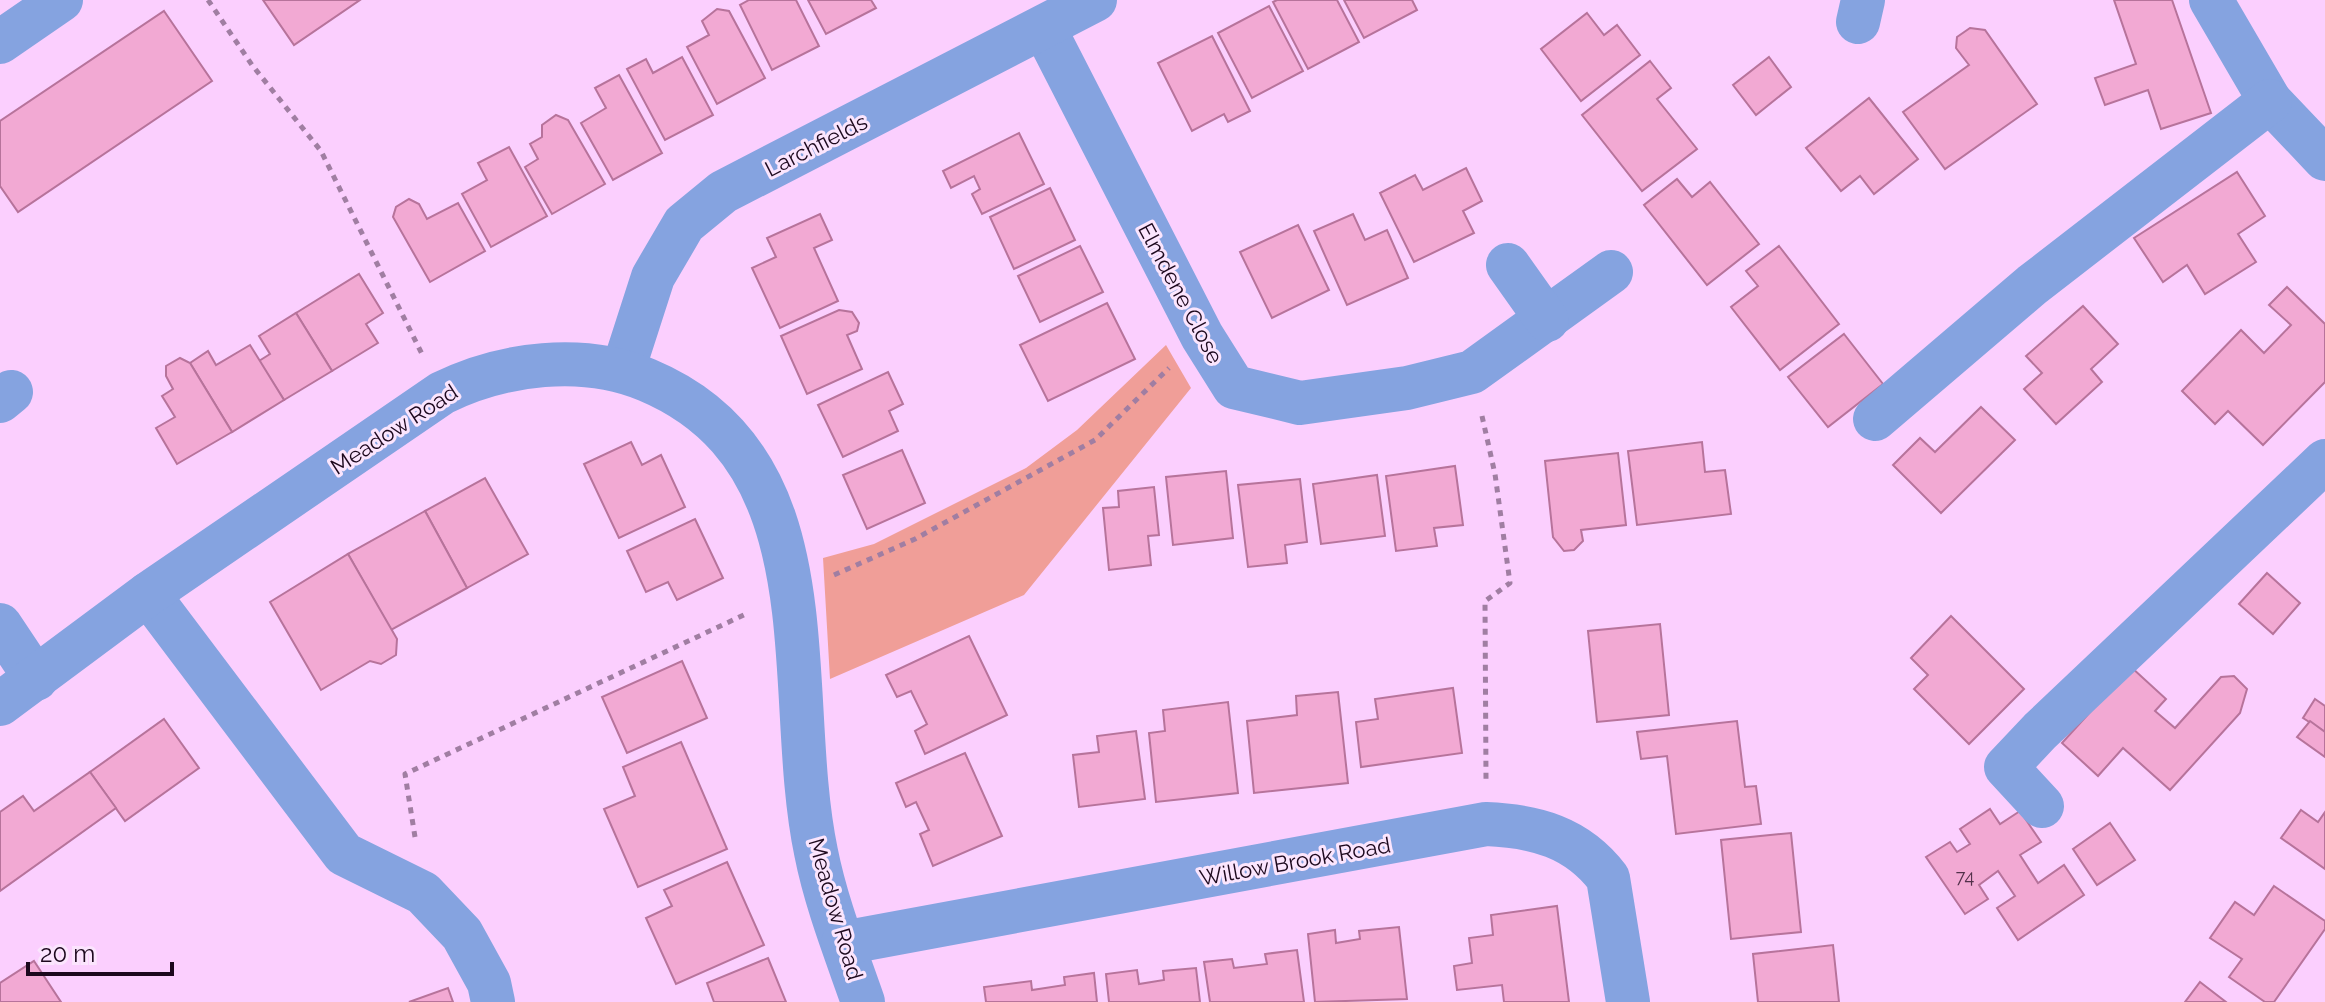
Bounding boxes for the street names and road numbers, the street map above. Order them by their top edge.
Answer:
street label: Larchfields [761,108,871,182]
street label: Elmdene Close [1133,218,1229,368]
street label: Meadow Road [326,378,462,480]
street label: Willow Brook Road [1197,831,1393,891]
street label: Meadow Road [803,835,869,983]

